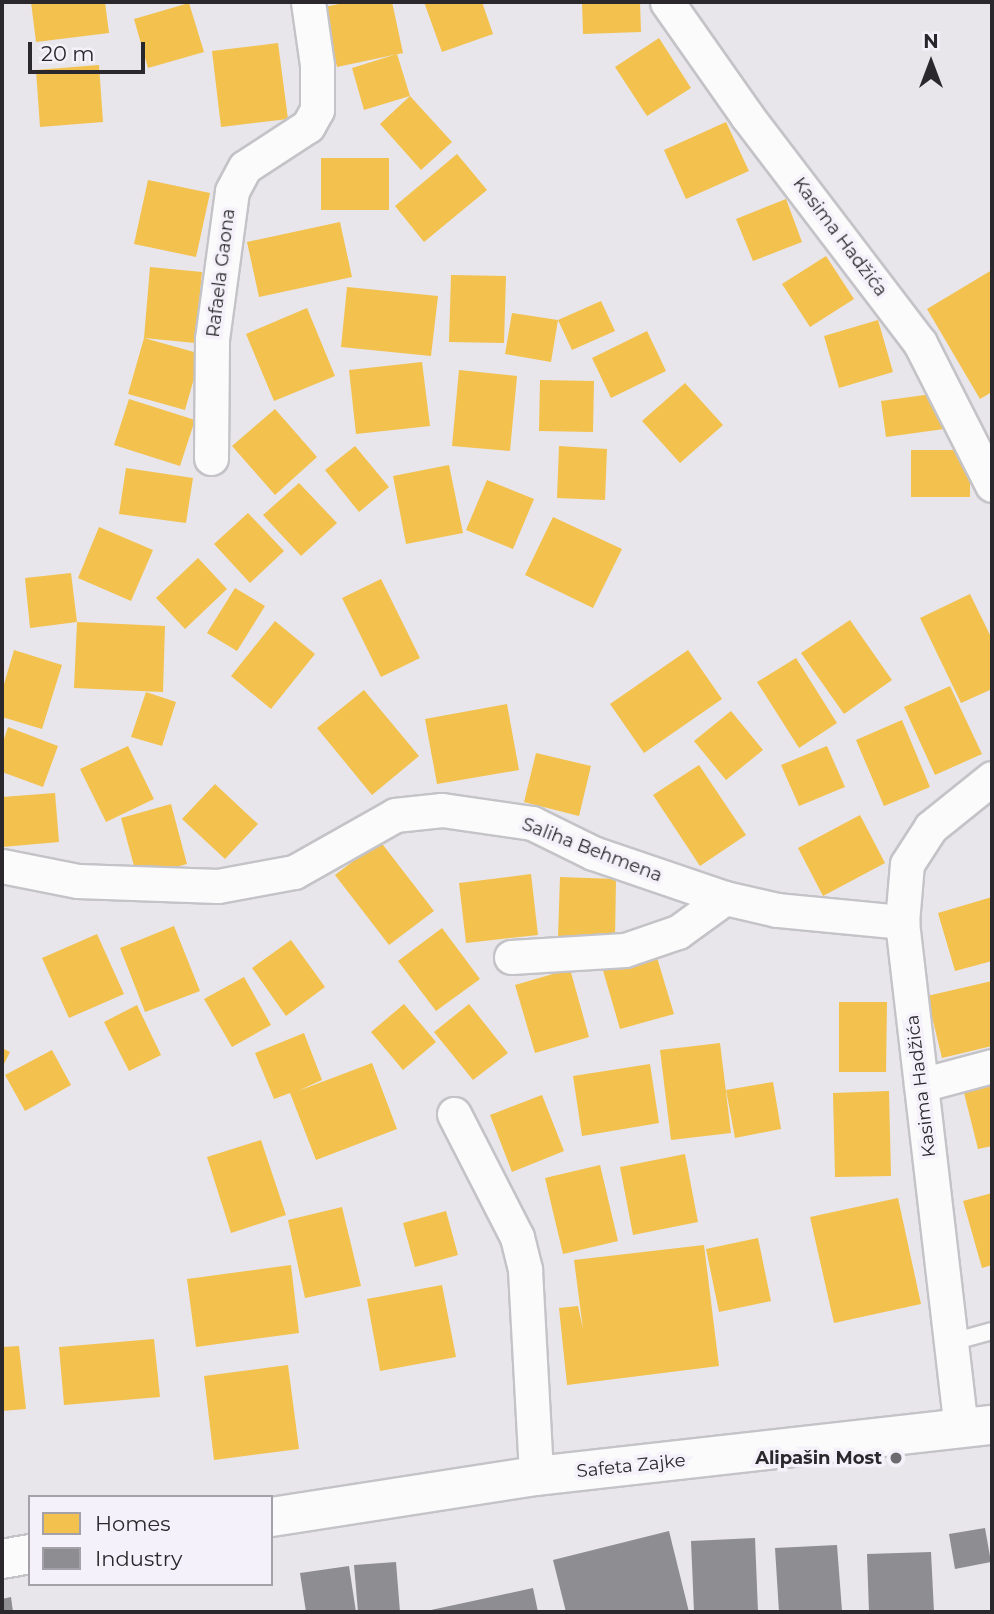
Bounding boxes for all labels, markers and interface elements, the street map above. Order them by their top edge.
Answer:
scale bar [32,28,149,72]
north arrow [896,28,966,98]
text: N [923,30,939,53]
text: 20 m [41,41,95,66]
street label: Kasima Hadžića [788,173,892,301]
street label: Rafaela Gaona [202,207,240,339]
street label: Saliha Behmena [519,813,665,887]
street label: Kasima Hadžića [902,1013,940,1159]
place label: Alipašin Most [755,1447,882,1469]
street label: Safeta Zajke [576,1450,686,1482]
marker: Alipašin Most [888,1450,904,1466]
legend [28,1495,273,1586]
text: Homes [95,1511,170,1536]
text: Industry [95,1546,182,1571]

